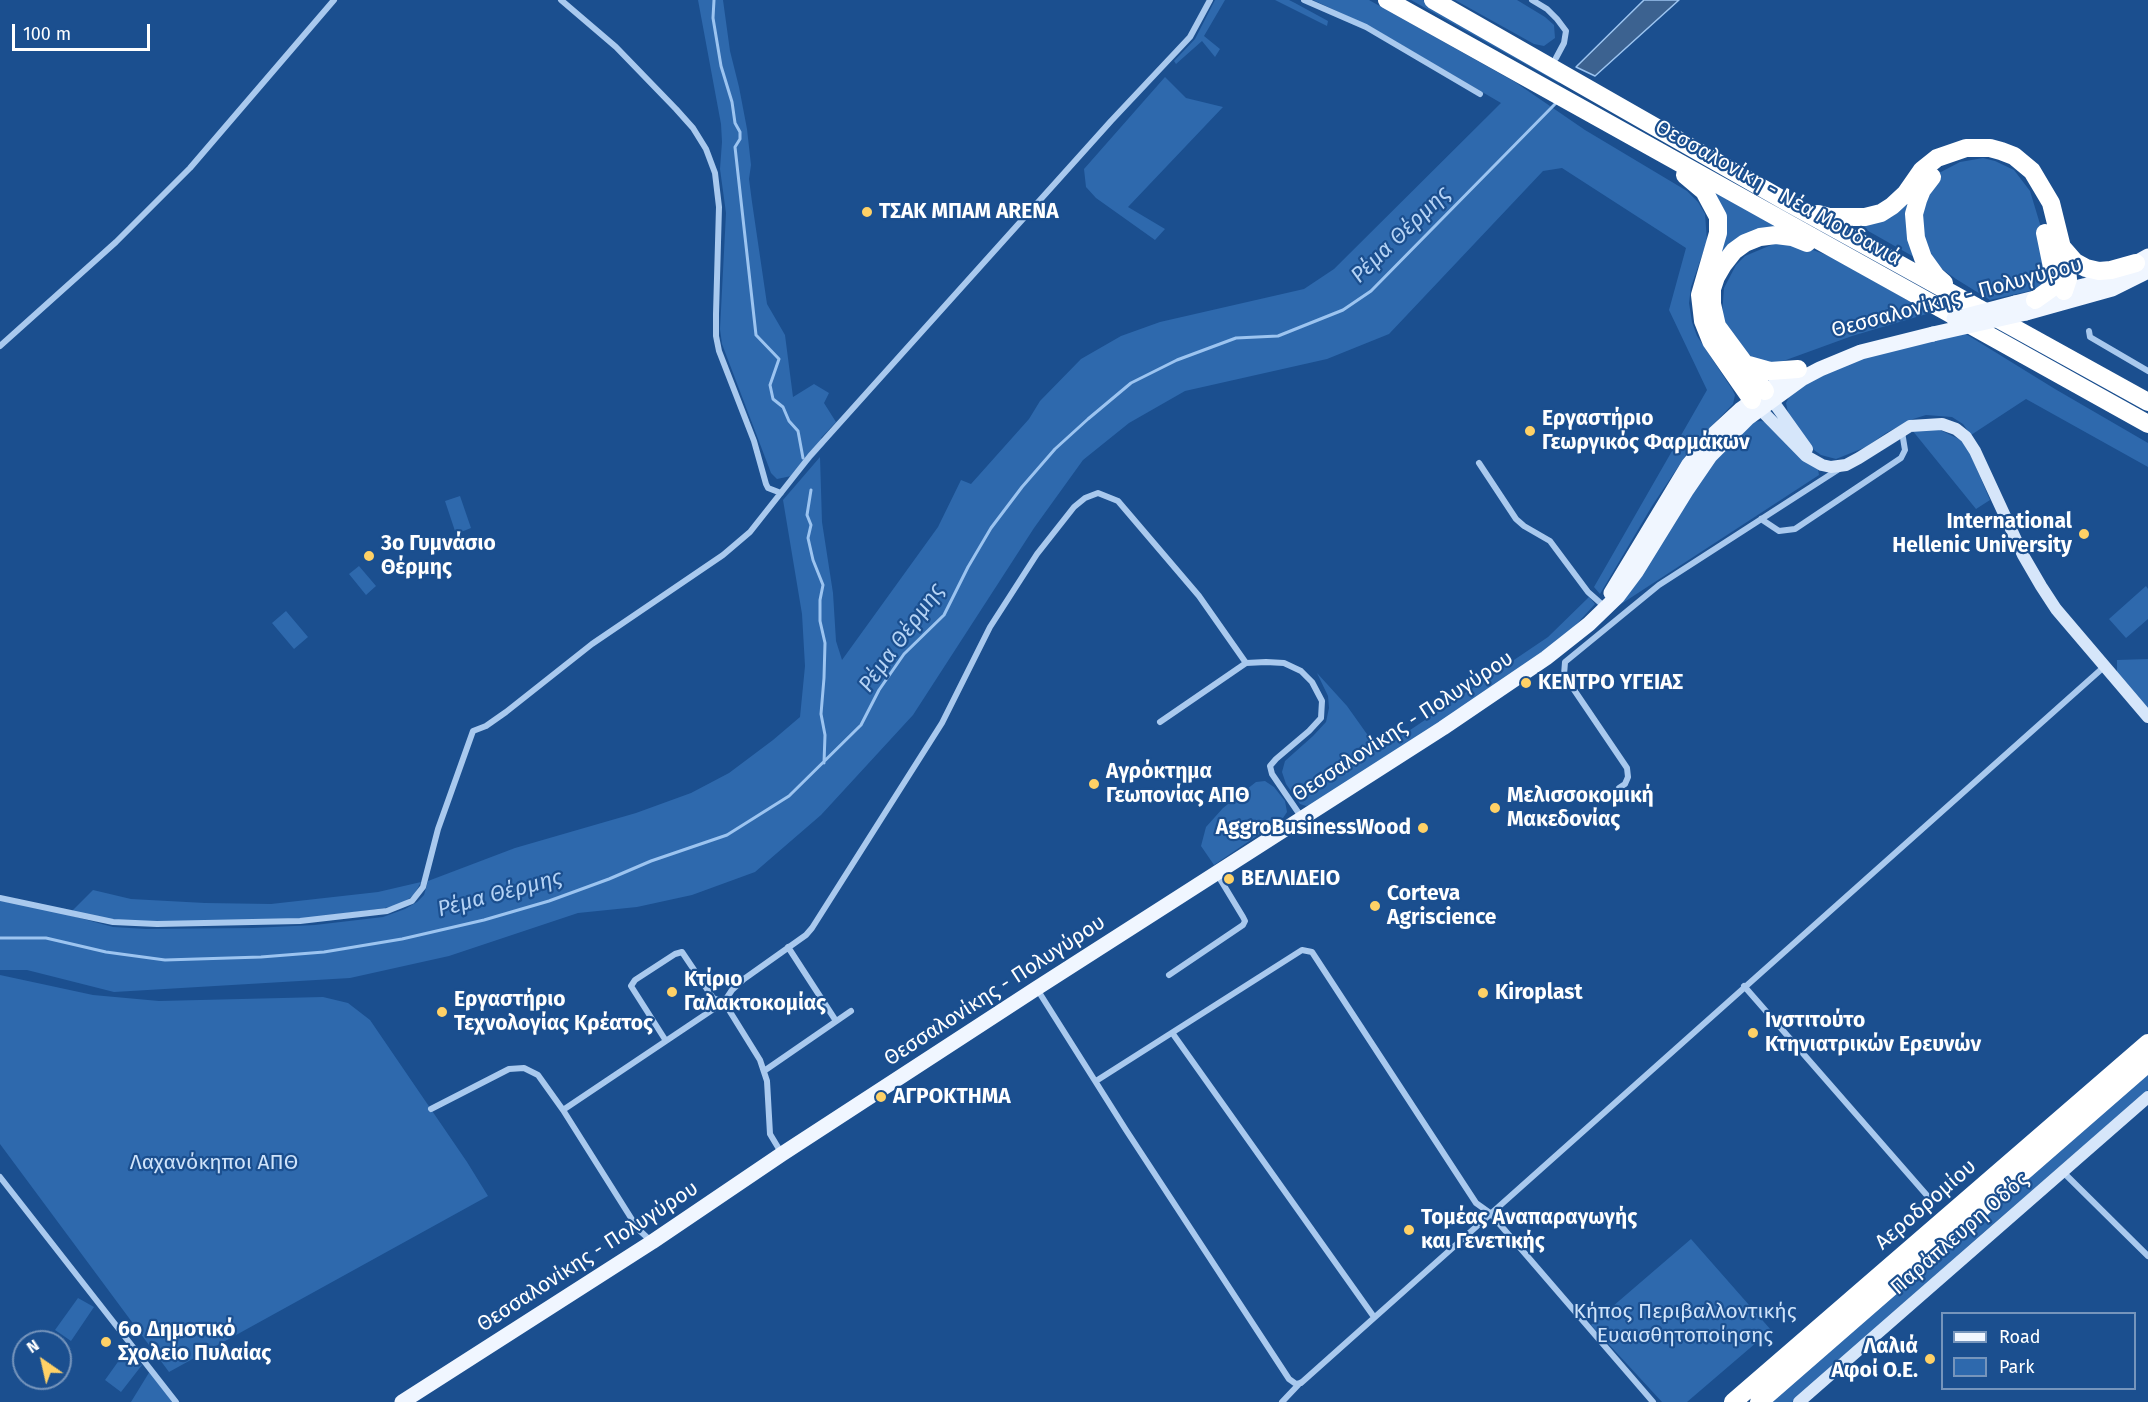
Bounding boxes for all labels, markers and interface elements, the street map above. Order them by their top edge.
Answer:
scale bar [15,12,153,50]
text: 100 m [23,23,71,45]
street label: Θεσσαλονίκη - Νέα Μουδανιά [1651,115,1905,271]
water label: Ρέμα Θέρμης [1346,181,1456,289]
place label: ΤΣΑΚ ΜΠΑΜ ARENA [879,199,1059,225]
marker: ΤΣΑΚ ΜΠΑΜ ARENA [860,205,874,219]
street label: Θεσσαλονίκης - Πολυγύρου [1829,252,2085,344]
place label: Εργαστήριο Γεωργικός Φαρμάκων [1542,406,1750,456]
marker: Εργαστήριο Γεωργικός Φαρμάκων [1523,424,1537,438]
place label: International Hellenic University [1892,509,2072,559]
marker: International Hellenic University [2077,527,2091,541]
place label: 3ο Γυμνάσιο Θέρμης [381,531,496,581]
marker: 3ο Γυμνάσιο Θέρμης [362,549,376,563]
water label: Ρέμα Θέρμης [854,578,950,698]
street label: Θεσσαλονίκης - Πολυγύρου [1288,646,1518,808]
place label: ΚΕΝΤΡΟ ΥΓΕΙΑΣ [1538,670,1683,696]
marker: ΚΕΝΤΡΟ ΥΓΕΙΑΣ [1519,676,1533,690]
place label: Αγρόκτημα Γεωπονίας ΑΠΘ [1106,759,1250,809]
marker: Αγρόκτημα Γεωπονίας ΑΠΘ [1087,777,1101,791]
place label: Μελισσοκομική Μακεδονίας [1507,783,1654,833]
marker: Μελισσοκομική Μακεδονίας [1488,801,1502,815]
place label: AggroBusinessWood [1216,815,1411,841]
marker: AggroBusinessWood [1416,821,1430,835]
water label: Ρέμα Θέρμης [435,865,565,923]
place label: ΒΕΛΛΙΔΕΙΟ [1241,866,1340,892]
marker: ΒΕΛΛΙΔΕΙΟ [1222,872,1236,886]
place label: Corteva Agriscience [1387,881,1496,931]
marker: Corteva Agriscience [1368,899,1382,913]
street label: Θεσσαλονίκης - Πολυγύρου [880,910,1110,1072]
place label: Κτίριο Γαλακτοκομίας [684,967,826,1017]
place label: Kiroplast [1495,980,1582,1006]
marker: Κτίριο Γαλακτοκομίας [665,985,679,999]
marker: Kiroplast [1476,986,1490,1000]
place label: Εργαστήριο Τεχνολογίας Κρέατος [454,987,653,1037]
marker: Εργαστήριο Τεχνολογίας Κρέατος [435,1005,449,1019]
place label: Ινστιτούτο Κτηνιατρικών Ερευνών [1765,1008,1981,1058]
marker: Ινστιτούτο Κτηνιατρικών Ερευνών [1746,1026,1760,1040]
place label: ΑΓΡΟΚΤΗΜΑ [893,1084,1011,1110]
marker: ΑΓΡΟΚΤΗΜΑ [874,1090,888,1104]
park label: Λαχανόκηποι ΑΠΘ [130,1150,298,1176]
street label: Αεροδρομίου [1870,1154,1982,1256]
street label: Παράπλευρη Οδός [1886,1167,2034,1301]
street label: Θεσσαλονίκης - Πολυγύρου [473,1176,703,1338]
place label: Τομέας Αναπαραγωγής και Γενετικής [1421,1205,1637,1255]
marker: Τομέας Αναπαραγωγής και Γενετικής [1402,1223,1416,1237]
park label: Κήπος Περιβαλλοντικής Ευαισθητοποίησης [1573,1299,1797,1349]
legend [1941,1312,2136,1390]
place label: 6ο Δημοτικό Σχολείο Πυλαίας [118,1317,271,1367]
text: Road [1999,1326,2041,1348]
north arrow [12,1330,72,1390]
place label: Λαλιά Αφοί Ο.Ε. [1831,1334,1918,1384]
text: N [23,1335,42,1357]
marker: 6ο Δημοτικό Σχολείο Πυλαίας [99,1335,113,1349]
marker: Λαλιά Αφοί Ο.Ε. [1923,1352,1937,1366]
text: Park [1999,1356,2034,1378]

